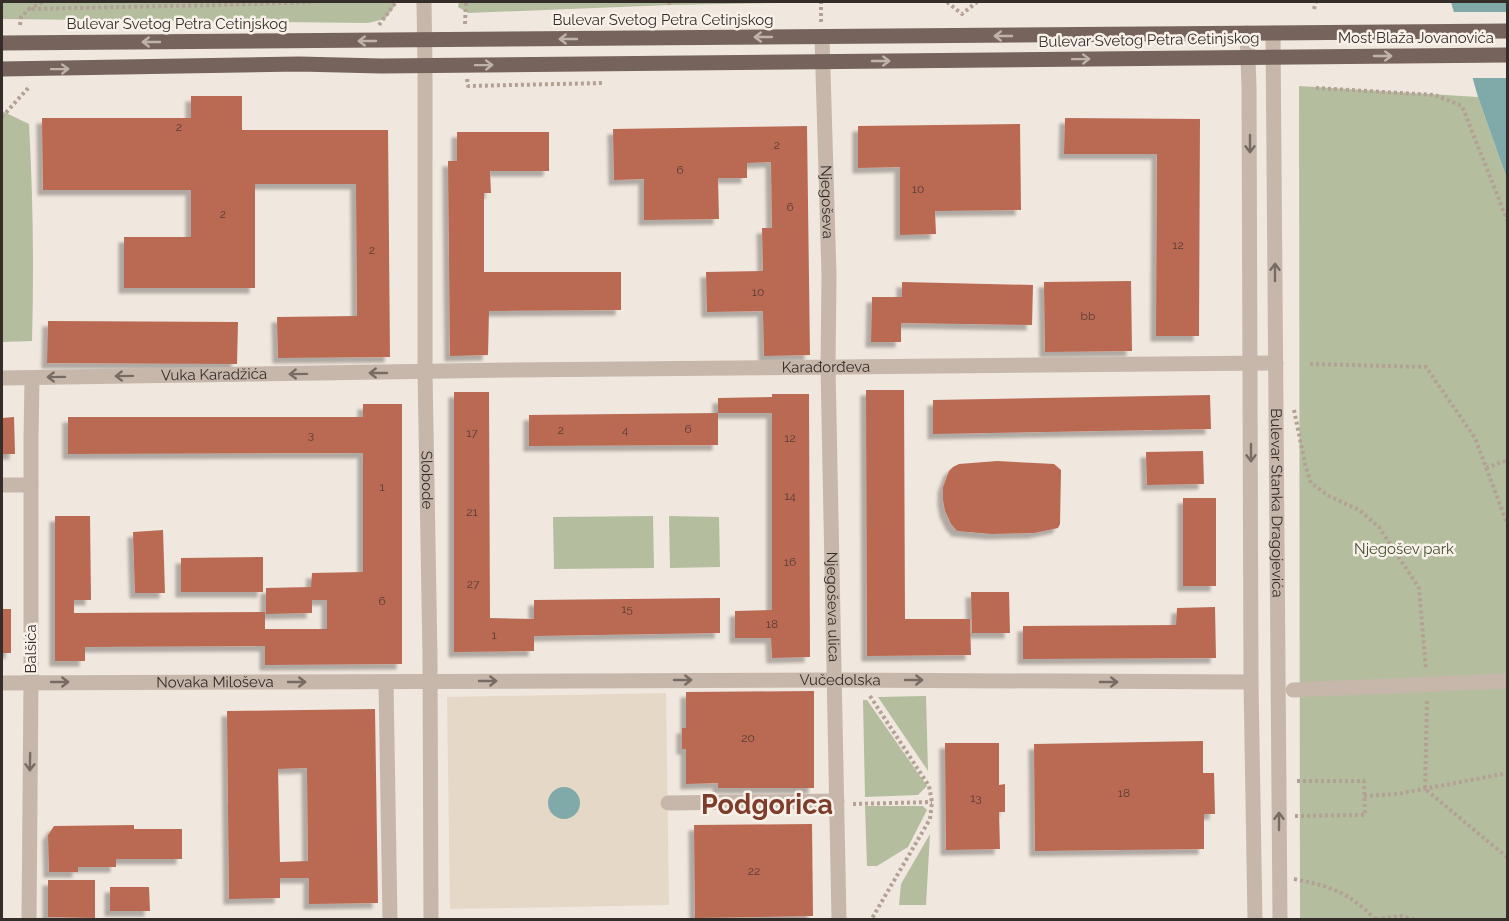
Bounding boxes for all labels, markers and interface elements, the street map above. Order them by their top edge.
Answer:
street label: Bulevar Svetog Petra Cetinjskog [552,11,774,29]
street label: Bulevar Svetog Petra Cetinjskog [66,15,288,33]
street label: Bulevar Svetog Petra Cetinjskog [1038,29,1260,51]
street label: Most Blaža Jovanovića [1338,29,1494,47]
one-way arrow [994,30,1014,41]
one-way arrow [754,32,774,43]
one-way arrow [559,33,579,45]
one-way arrow [357,35,377,47]
one-way arrow [142,36,162,48]
one-way arrow [1373,50,1393,62]
one-way arrow [1071,53,1091,65]
one-way arrow [871,55,891,67]
one-way arrow [473,59,493,71]
one-way arrow [49,63,69,75]
house number: 2 [176,120,182,134]
one-way arrow [1244,134,1256,154]
house number: 2 [774,138,780,152]
house number: 6 [676,163,684,177]
street label: Njegoševa [817,165,837,239]
house number: 10 [912,182,924,196]
house number: 6 [786,200,794,214]
house number: 2 [220,207,226,221]
house number: 12 [1172,238,1184,252]
house number: 2 [369,243,375,257]
one-way arrow [1269,262,1281,282]
house number: 10 [752,285,764,299]
house number: bb [1081,309,1095,323]
street label: Karađorđeva [782,358,870,377]
street label: Vuka Karadžića [161,365,267,384]
one-way arrow [368,367,388,379]
one-way arrow [289,368,309,379]
one-way arrow [115,370,135,382]
one-way arrow [47,371,67,383]
street label: Bulevar Stanka Dragojevića [1267,408,1286,598]
house number: 6 [684,422,692,436]
house number: 2 [558,423,564,437]
house number: 4 [622,423,629,437]
house number: 17 [466,426,478,440]
house number: 3 [308,428,314,442]
house number: 12 [784,431,796,445]
one-way arrow [1245,443,1257,463]
street label: Slobode [417,451,436,510]
house number: 1 [379,480,385,494]
house number: 14 [784,489,796,503]
house number: 21 [466,505,478,519]
park label: Njegošev park [1354,540,1454,558]
street label: Njegoševa ulica [823,551,843,662]
house number: 16 [784,555,796,569]
house number: 27 [467,577,480,591]
house number: 6 [378,594,386,608]
house number: 15 [621,602,633,616]
house number: 18 [766,617,778,631]
street label: Balšića [22,624,40,674]
house number: 1 [491,628,497,642]
street label: Vučedolska [799,671,881,689]
street label: Novaka Miloševa [156,673,274,691]
one-way arrow [672,674,692,686]
one-way arrow [903,674,923,686]
one-way arrow [477,675,497,687]
one-way arrow [49,676,69,688]
one-way arrow [286,676,306,688]
one-way arrow [1098,676,1118,688]
house number: 20 [741,731,755,745]
one-way arrow [24,751,36,771]
house number: 18 [1118,786,1130,800]
district label: Podgorica [701,789,833,820]
house number: 13 [970,791,982,805]
one-way arrow [1273,812,1285,832]
house number: 22 [748,864,760,878]

